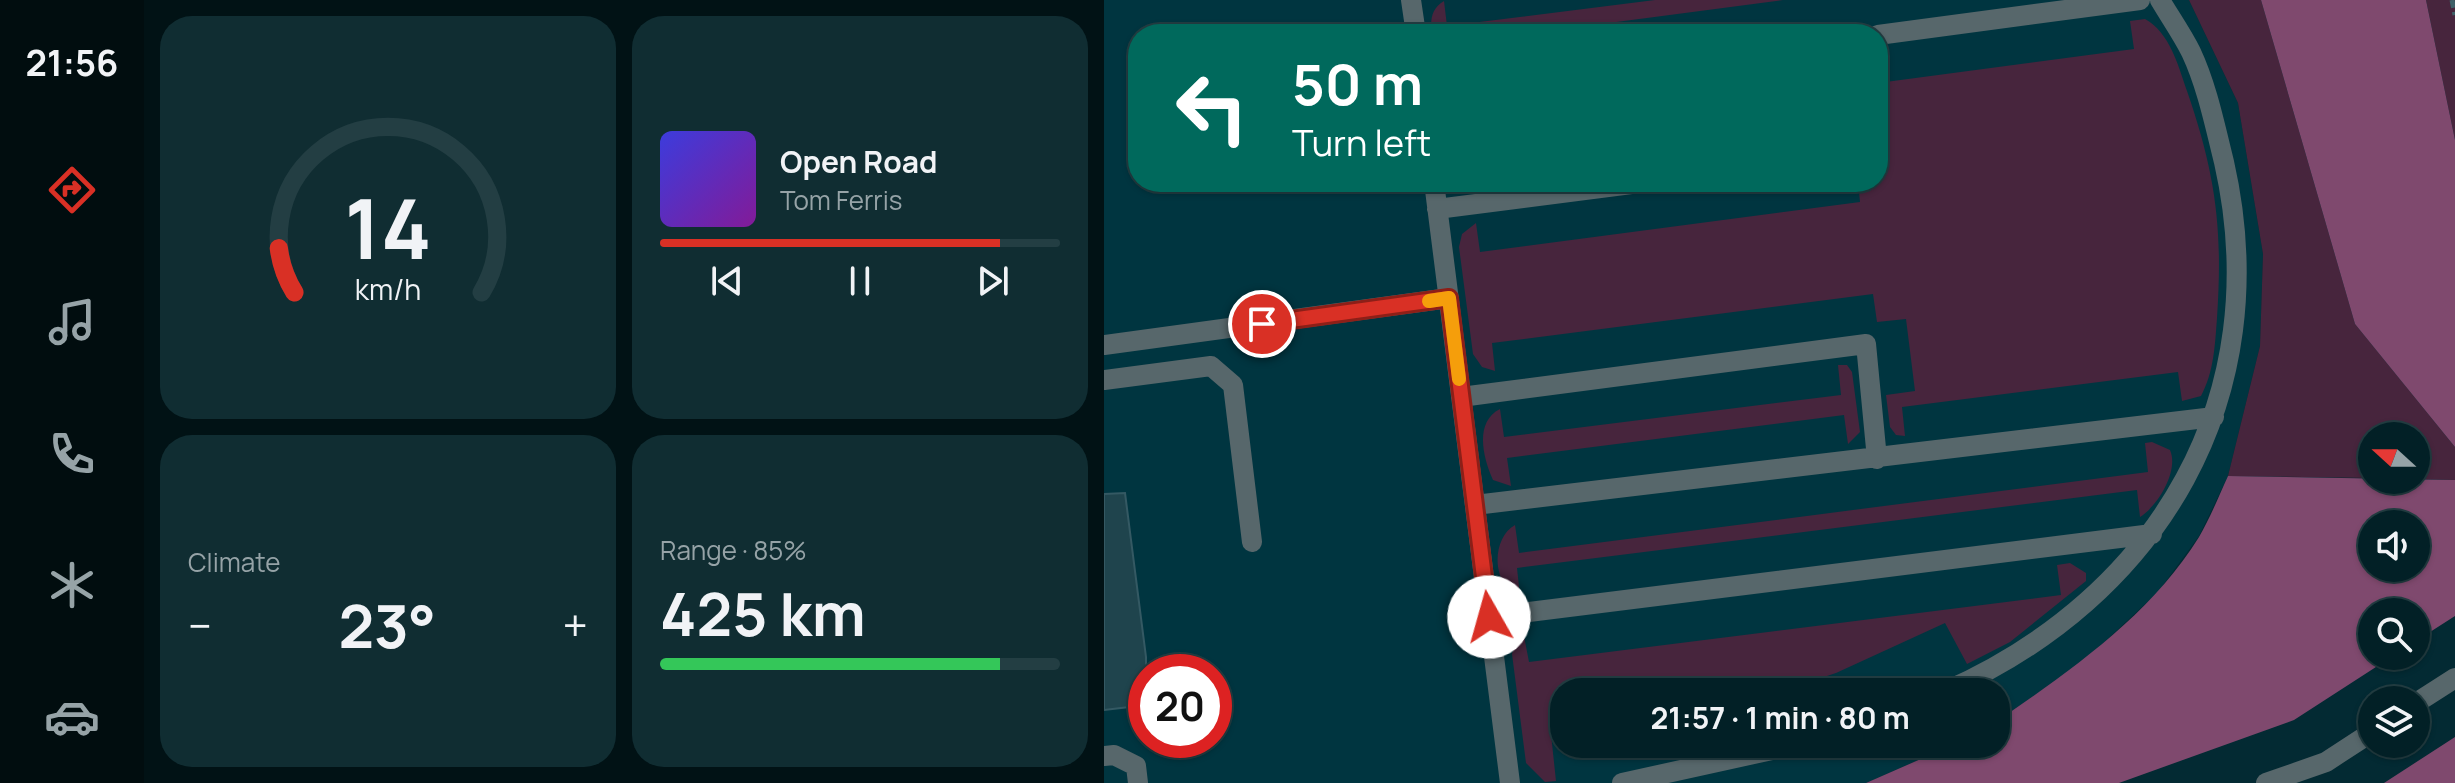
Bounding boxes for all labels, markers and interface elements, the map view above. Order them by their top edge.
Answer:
text: 21:56 [25,38,119,87]
text: 50 m [1292,45,1423,122]
icon: left [1160,56,1264,160]
text: Turn left [1292,118,1431,167]
text: Open Road [780,141,937,182]
icon: directions [44,162,100,218]
text: 14 [344,170,432,284]
text: Tom Ferris [780,182,902,218]
icon: previous [705,259,749,303]
icon: pause [838,259,882,303]
icon: next [971,259,1015,303]
text: km/h [355,270,421,309]
pin [1228,290,1296,358]
icon: music [44,294,100,350]
icon: arrive [1240,302,1284,346]
north arrow [2358,422,2430,494]
map controls [2358,422,2430,758]
icon: phone [44,426,100,482]
button: sound [2358,510,2430,582]
text: Range · 85% [660,532,807,568]
text: Climate [188,544,280,580]
icon: climate [44,557,100,613]
text: 425 km [660,572,866,654]
position arrow [1447,575,1531,659]
text: 23° [338,584,436,666]
text: − [188,595,212,655]
text: + [563,595,588,655]
button: search [2358,598,2430,670]
speed limit sign: 20 [1128,654,1232,758]
button: layers [2358,686,2430,758]
icon: car [44,689,100,745]
text: 21:57 · 1 min · 80 m [1650,697,1910,738]

